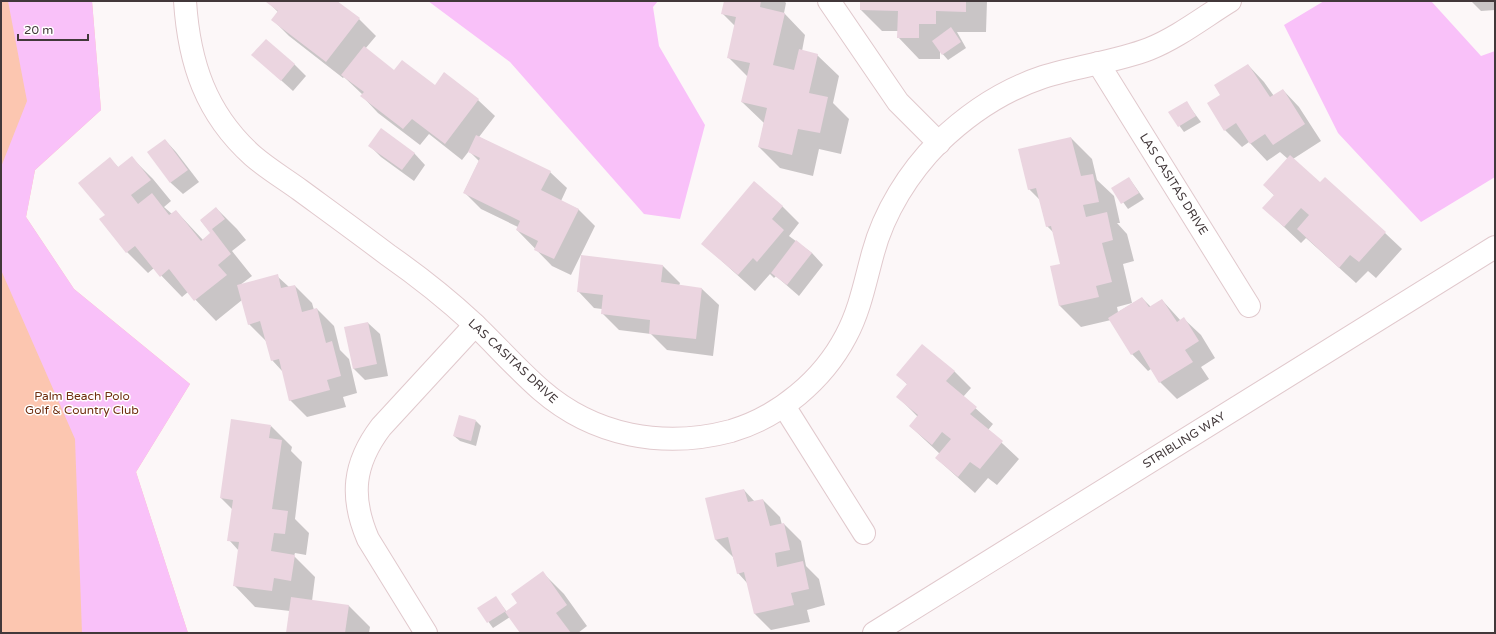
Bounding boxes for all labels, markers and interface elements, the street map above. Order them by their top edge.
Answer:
scale bar [18,16,88,42]
text: 20 m [24,23,53,37]
street label: LAS CASITAS DRIVE [1137,131,1211,238]
street label: LAS CASITAS DRIVE [465,316,561,406]
park label: Palm Beach Polo Golf & Country Club [25,389,139,417]
street label: STRIBLING WAY [1140,409,1228,471]

